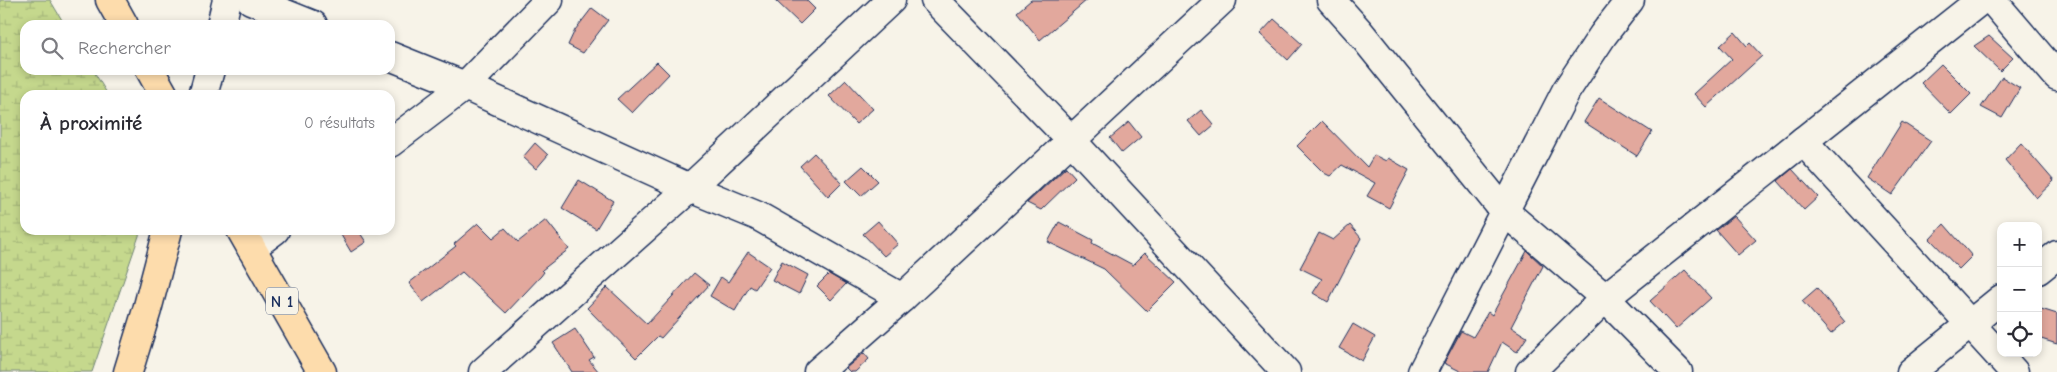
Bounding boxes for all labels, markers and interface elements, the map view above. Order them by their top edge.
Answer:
search box [20,20,395,75]
icon: search [38,34,66,62]
text: Rechercher [78,37,171,59]
text: À proximité [40,111,142,135]
text: 0 résultats [304,114,375,132]
map controls [1997,222,2042,357]
button: + [1997,222,2042,267]
button: − [1997,267,2042,312]
road number: N 1 [266,288,298,314]
button: locate [1997,312,2042,357]

